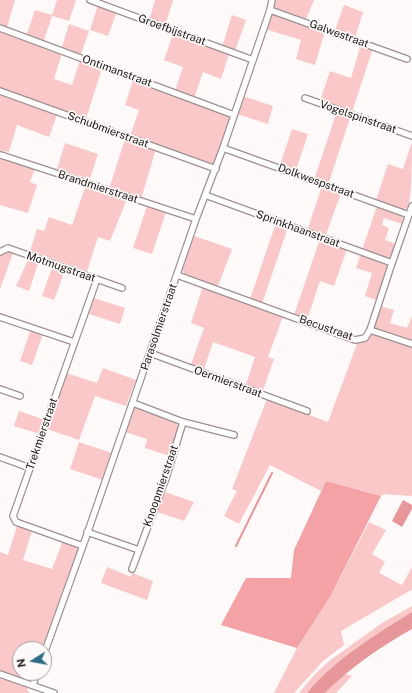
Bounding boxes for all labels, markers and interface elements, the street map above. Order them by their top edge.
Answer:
street label: Groefbijstraat [136,12,208,48]
street label: Galwestraat [308,17,370,51]
street label: Ontimanstraat [80,52,154,90]
street label: Vogelspinstraat [318,98,398,136]
street label: Schubmierstraat [66,109,150,151]
street label: Dolkwespstraat [276,161,356,201]
street label: Brandmierstraat [56,168,140,206]
street label: Sprinkhaanstraat [254,208,342,250]
street label: Motmugstraat [25,249,97,285]
street label: Parasolmierstraat [138,282,180,372]
street label: Becustraat [297,313,355,343]
street label: Oermierstraat [192,364,264,400]
street label: Trekmierstraat [23,396,61,472]
street label: Knoopmierstraat [141,443,181,529]
north arrow [12,641,52,681]
text: N [14,658,28,668]

